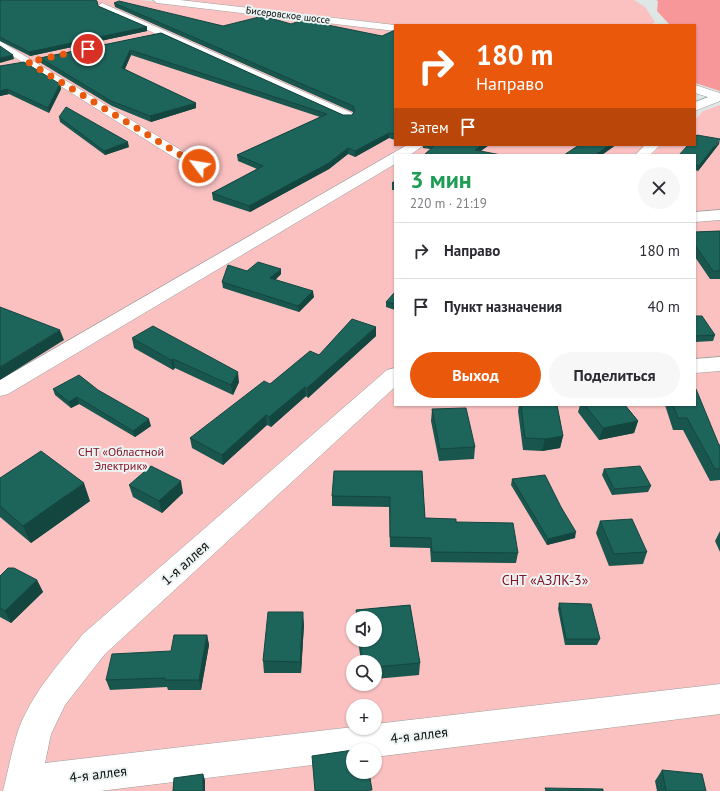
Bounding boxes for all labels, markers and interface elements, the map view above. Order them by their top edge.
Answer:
street label: Бисеровское шоссе [245,3,331,27]
pin [71,32,105,66]
text: 180 m [476,36,553,73]
icon: arrive [77,38,99,60]
icon: right [410,40,462,92]
text: Направо [476,72,544,95]
icon: arrive [457,116,479,138]
text: Затем [410,118,449,137]
position arrow [178,145,220,187]
text: 3 мин [410,164,472,195]
button: close [638,167,680,209]
text: 220 m · 21:19 [410,195,487,212]
icon: right [410,240,432,262]
text: Направо [444,241,500,260]
text: 180 m [639,241,680,260]
icon: arrive [410,296,432,318]
text: Пункт назначения [444,297,562,316]
text: 40 m [647,297,680,316]
button: Выход [410,352,541,398]
button: Поделиться [549,352,680,398]
park label: СНТ «Областной Электрик» [78,444,164,473]
street label: 1-я аллея [157,537,213,589]
park label: СНТ «АЗЛК-3» [502,571,589,589]
map controls [346,611,382,779]
button: sound [346,611,382,647]
button: search [346,655,382,691]
button: + [346,699,382,735]
street label: 4-я аллея [389,723,449,747]
button: − [346,743,382,779]
street label: 4-я аллея [68,762,128,786]

